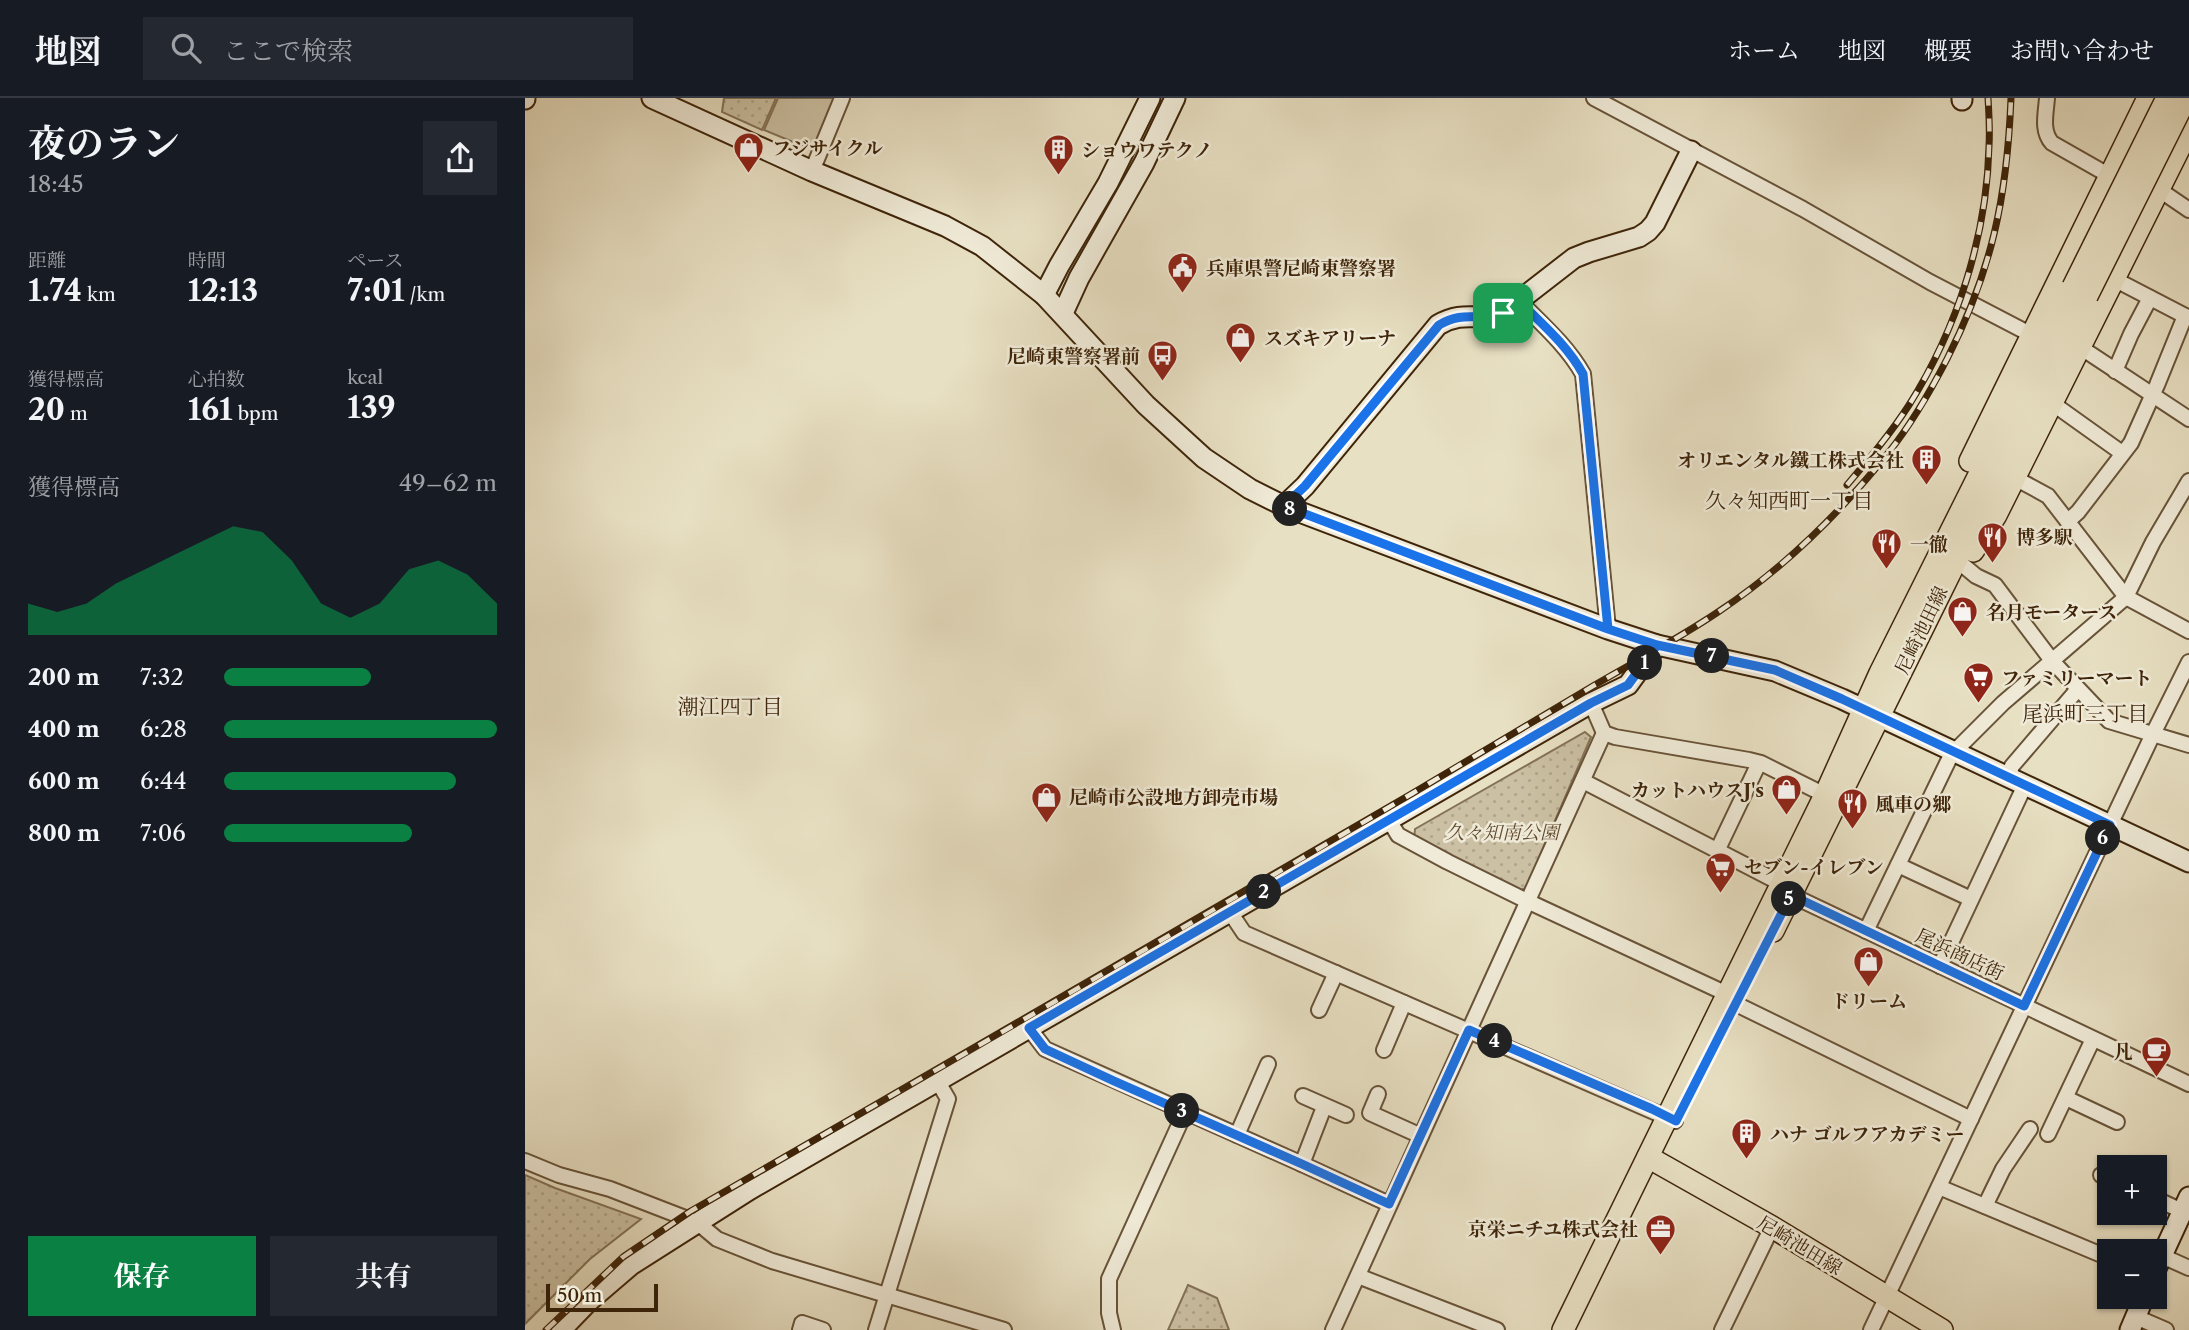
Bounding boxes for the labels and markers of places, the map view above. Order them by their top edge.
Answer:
shop icon: フジサイクル [732,131,766,175]
building icon: ショウワテクノ [1041,133,1075,177]
place label: フジサイクル [772,137,883,160]
place label: ショウワテクノ [1081,139,1212,162]
public building icon: 兵庫県警尼崎東警察署 [1166,251,1200,295]
place label: 兵庫県警尼崎東警察署 [1206,257,1396,280]
pin [1473,283,1533,343]
shop icon: スズキアリーナ [1224,321,1258,365]
place label: スズキアリーナ [1264,327,1396,350]
bus stop icon: 尼崎東警察署前 [1146,339,1180,383]
place label: 尼崎東警察署前 [1007,345,1140,368]
building icon: オリエンタル鐵工株式会社 [1910,443,1944,487]
place label: オリエンタル鐵工株式会社 [1677,449,1904,472]
pin: 8 [1273,492,1307,526]
restaurant icon: 博多駅 [1976,520,2010,564]
place label: 博多駅 [2016,526,2073,549]
restaurant icon: 一徹 [1870,527,1904,571]
place label: 一徹 [1910,533,1948,556]
shop icon: 名月モータース [1946,595,1980,639]
place label: 名月モータース [1986,601,2117,624]
pin: 7 [1695,638,1729,674]
pin: 1 [1627,646,1663,680]
supermarket icon: ファミリーマート [1961,661,1995,705]
place label: ファミリーマート [2001,667,2153,690]
shop icon: カットハウスJ's [1770,773,1804,817]
place label: カットハウスJ's [1631,779,1764,802]
shop icon: 尼崎市公設地方卸売市場 [1029,780,1063,824]
place label: 尼崎市公設地方卸売市場 [1069,786,1278,809]
restaurant icon: 風車の郷 [1835,787,1869,831]
place label: 風車の郷 [1875,793,1952,816]
pin: 6 [2085,820,2121,856]
supermarket icon: セブン-イレブン [1704,850,1738,894]
place label: セブン-イレブン [1744,856,1884,879]
pin: 2 [1247,874,1281,910]
pin: 5 [1771,882,1807,916]
shop icon: ドリーム [1852,945,1886,989]
place label: ドリーム [1831,990,1907,1013]
pin: 4 [1478,1024,1513,1058]
cafe icon: 凡 [2139,1034,2173,1078]
place label: 凡 [2114,1040,2133,1063]
pin: 3 [1165,1094,1199,1128]
building icon: ハナ ゴルフアカデミー [1730,1117,1764,1161]
place label: ハナ ゴルフアカデミー [1770,1123,1965,1146]
office icon: 京栄ニチユ株式会社 [1644,1212,1678,1256]
place label: 京栄ニチユ株式会社 [1468,1218,1638,1241]

